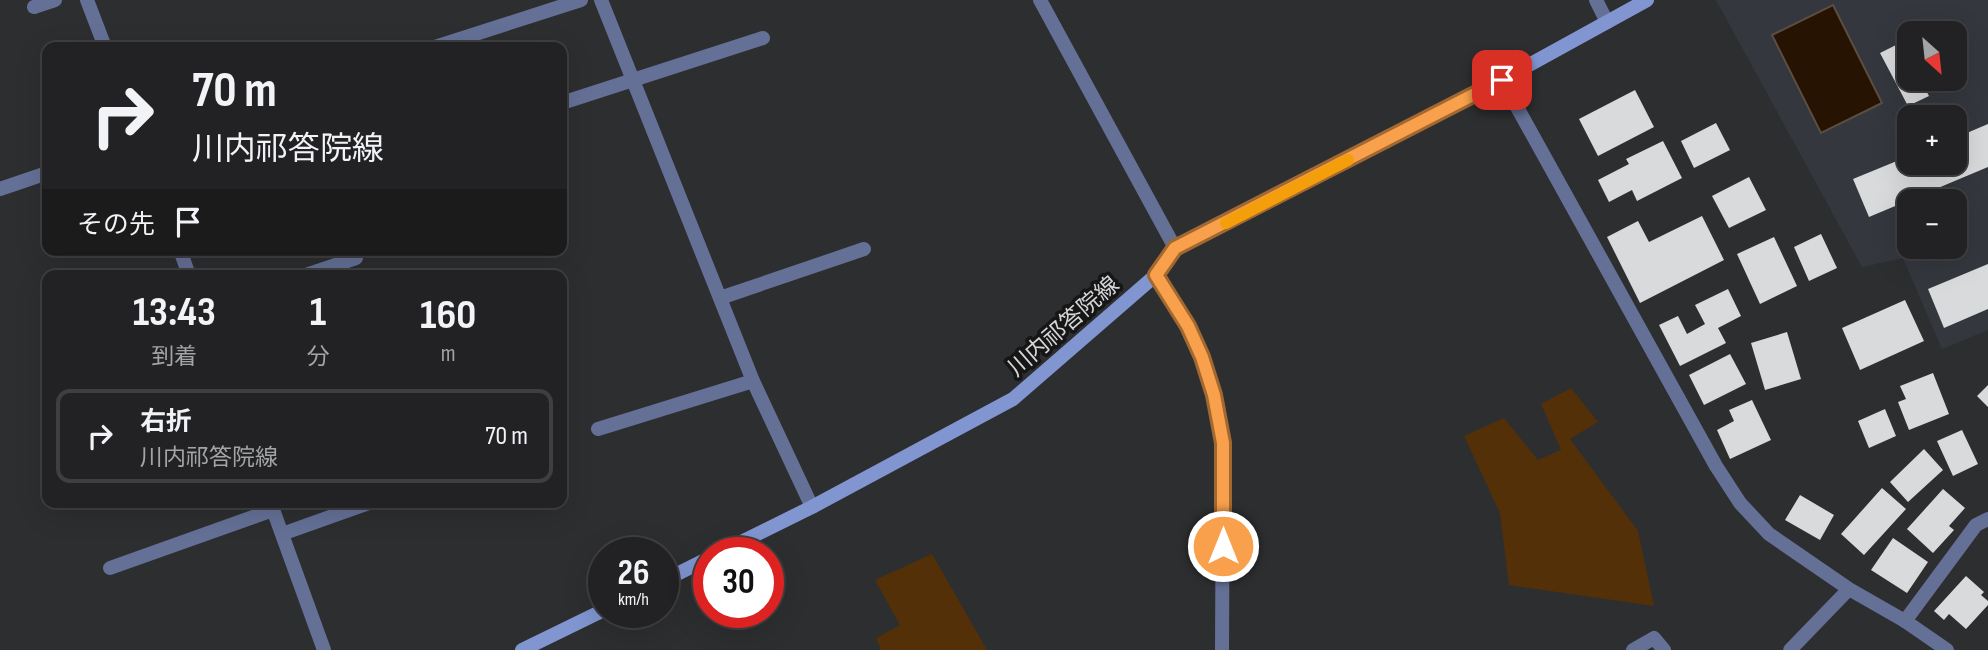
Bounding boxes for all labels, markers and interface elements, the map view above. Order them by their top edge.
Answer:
north arrow [1897,21,1967,91]
map controls [1897,21,1967,259]
pin [1472,50,1532,110]
icon: arrive [1483,61,1521,99]
text: 70 m [192,62,277,121]
icon: right [77,70,168,161]
button: + [1897,105,1967,175]
text: 川内祁答院線 [192,130,384,169]
button: − [1897,189,1967,259]
icon: arrive [169,203,207,241]
text: その先 [77,210,155,241]
street label: 川内祁答院線 [1002,271,1125,383]
text: 13:43 [133,287,216,338]
text: 1 [310,287,326,338]
text: 160 [420,290,476,341]
text: m [441,340,456,368]
text: 到着 [151,343,197,371]
text: 分 [306,343,329,371]
text: 右折 [140,407,192,438]
icon: right [81,417,119,455]
text: 70 m [485,421,528,452]
text: 川内祁答院線 [140,444,278,472]
position arrow [1186,509,1260,583]
speed limit sign: 30 [693,537,784,628]
text: 26 [618,552,649,595]
text: km/h [618,589,649,610]

